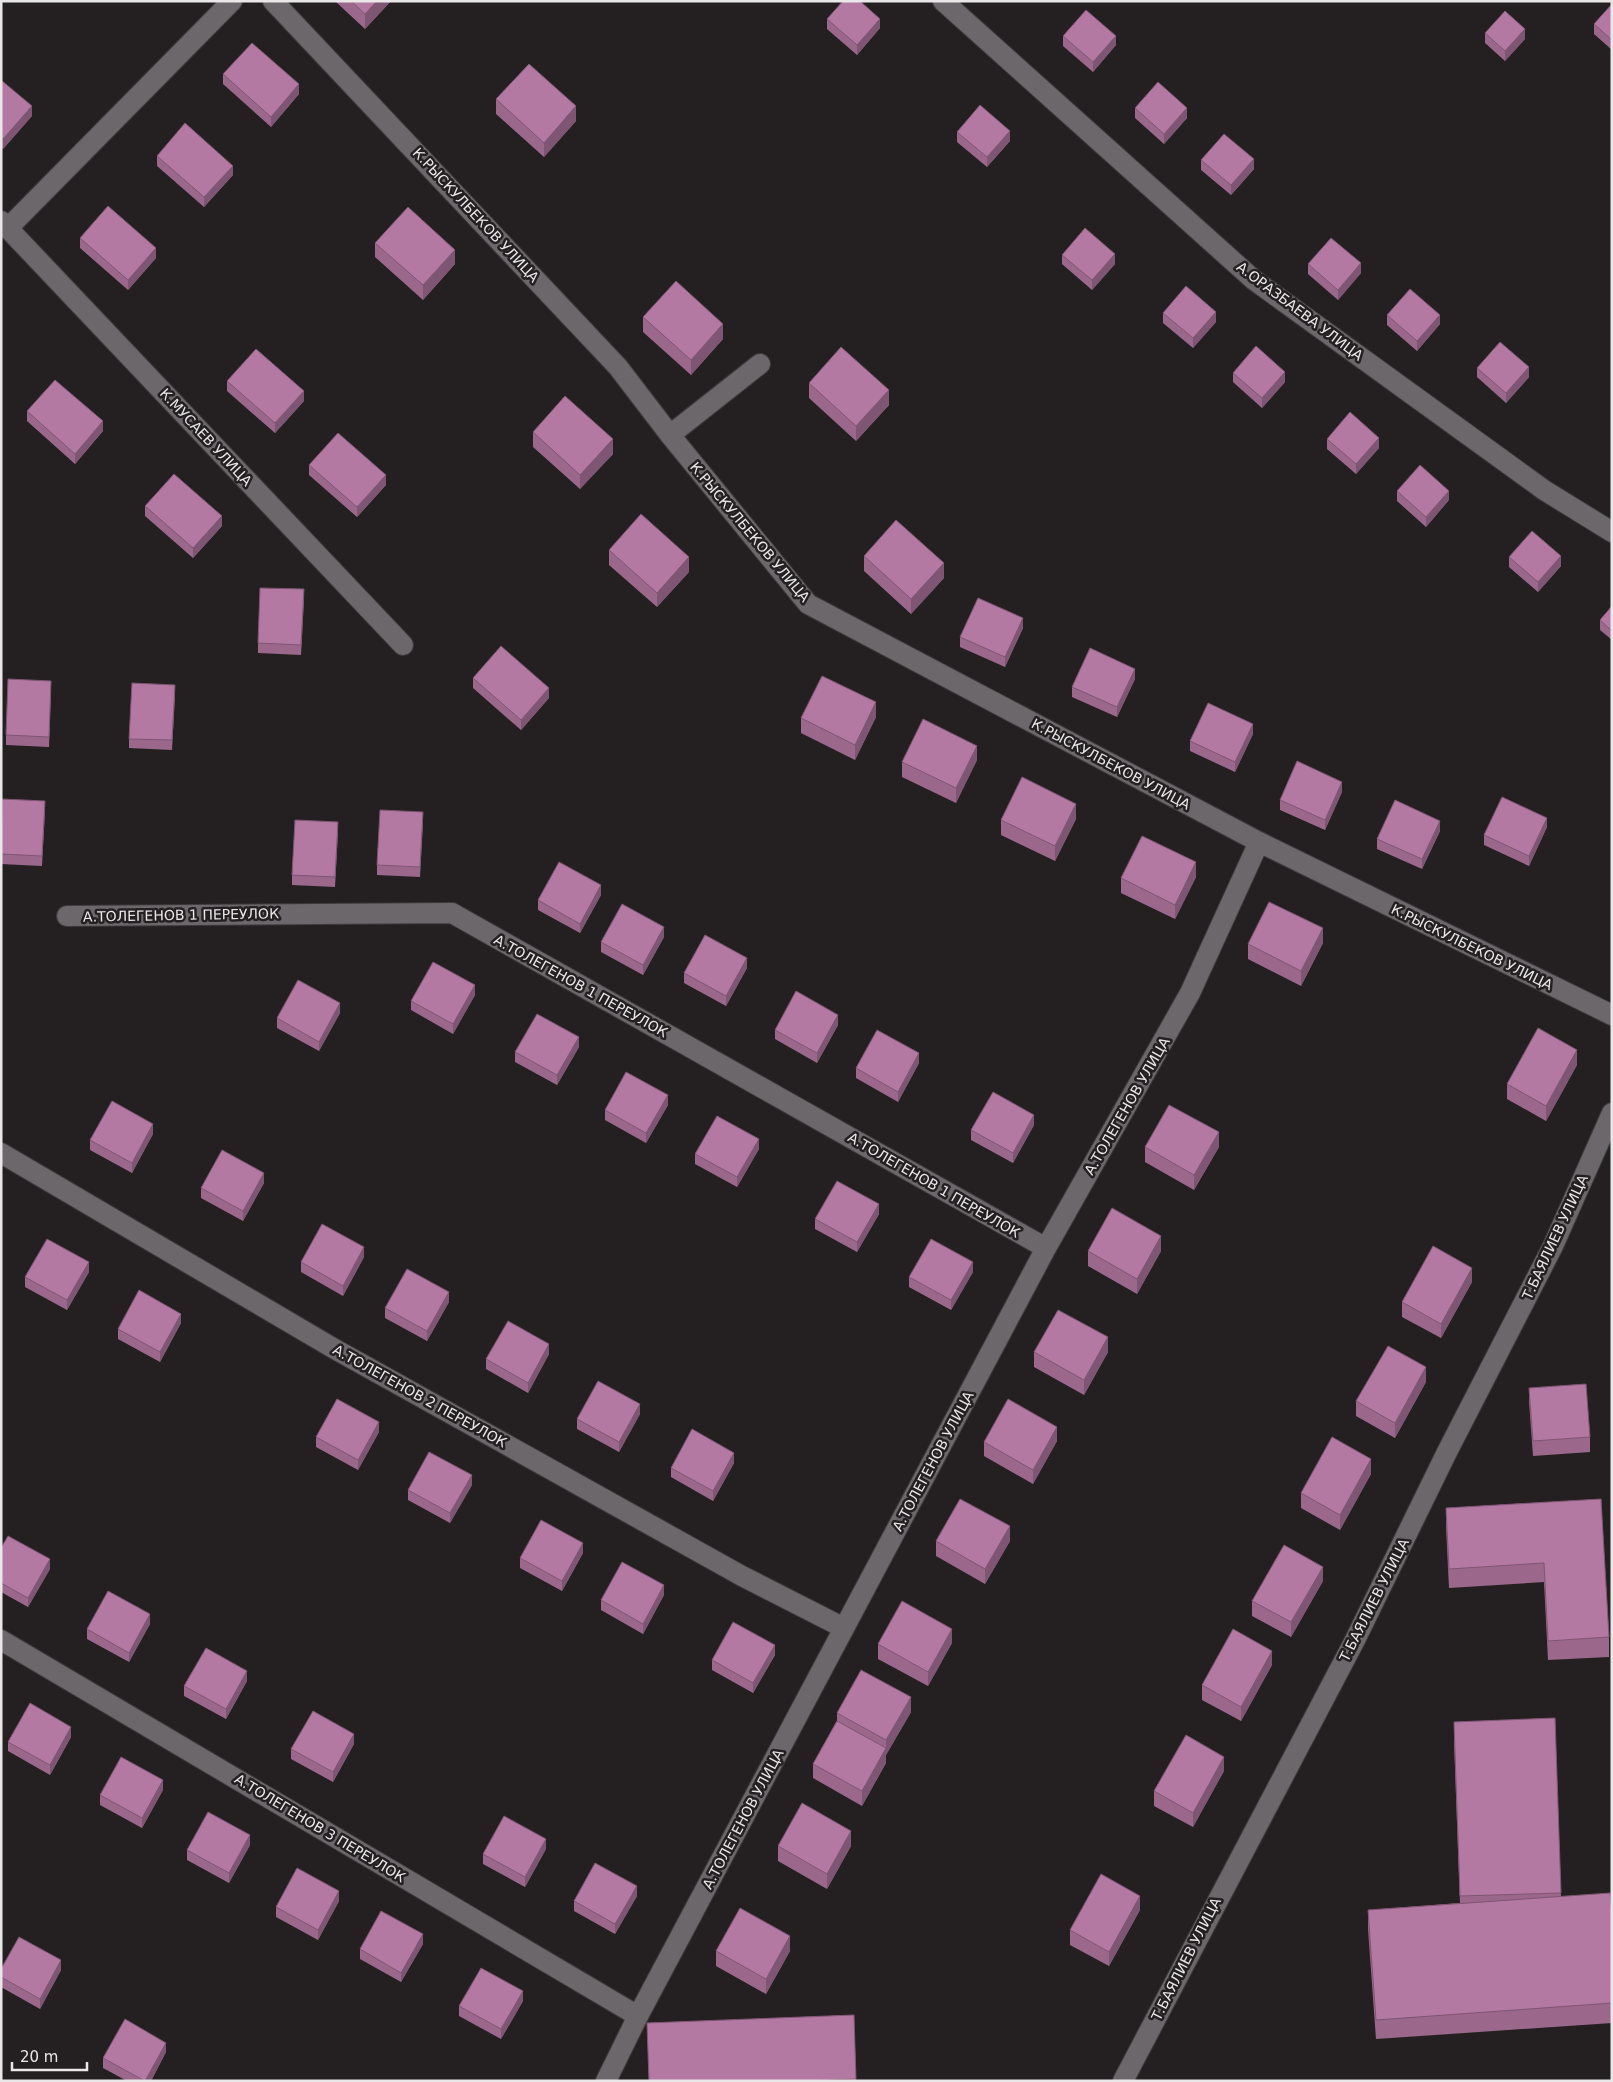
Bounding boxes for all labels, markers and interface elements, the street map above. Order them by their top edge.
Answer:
street label: К.РЫСКУЛБЕКОВ УЛИЦА [410,145,543,286]
street label: А.ОРАЗБАЕВА УЛИЦА [1234,258,1367,364]
street label: К.МУСАЕВ УЛИЦА [157,385,256,489]
street label: К.РЫСКУЛБЕКОВ УЛИЦА [687,459,813,605]
street label: К.РЫСКУЛБЕКОВ УЛИЦА [1029,715,1193,813]
street label: К.РЫСКУЛБЕКОВ УЛИЦА [1389,901,1556,993]
street label: А.ТОЛЕГЕНОВ 1 ПЕРЕУЛОК [83,905,279,925]
street label: А.ТОЛЕГЕНОВ 1 ПЕРЕУЛОК [491,931,671,1041]
street label: А.ТОЛЕГЕНОВ УЛИЦА [1081,1034,1173,1178]
street label: А.ТОЛЕГЕНОВ 1 ПЕРЕУЛОК [845,1129,1023,1241]
street label: Т.БАЯЛИЕВ УЛИЦА [1519,1172,1591,1303]
street label: А.ТОЛЕГЕНОВ 2 ПЕРЕУЛОК [330,1341,510,1451]
street label: А.ТОЛЕГЕНОВ УЛИЦА [889,1388,977,1534]
street label: Т.БАЯЛИЕВ УЛИЦА [1336,1536,1412,1665]
street label: А.ТОЛЕГЕНОВ УЛИЦА [699,1746,787,1892]
street label: А.ТОЛЕГЕНОВ 3 ПЕРЕУЛОК [232,1771,408,1885]
street label: Т.БАЯЛИЕВ УЛИЦА [1148,1895,1224,2024]
scale bar [12,2040,88,2072]
text: 20 m [20,2048,58,2066]

